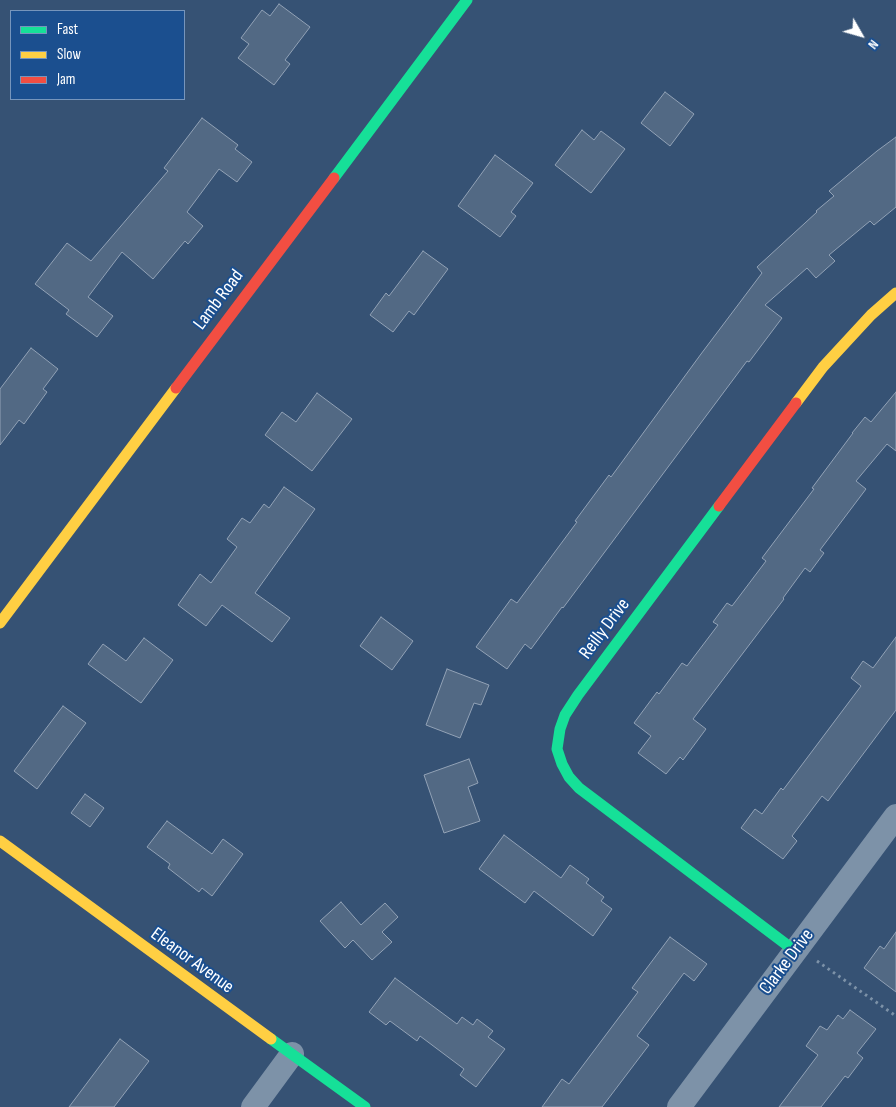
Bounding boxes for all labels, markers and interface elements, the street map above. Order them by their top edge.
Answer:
legend [10,10,185,100]
north arrow [836,10,886,60]
text: Fast [57,20,78,39]
text: N [864,36,882,53]
text: Slow [57,45,81,64]
text: Jam [57,70,75,89]
street label: Lamb Road [189,266,249,334]
street label: Reilly Drive [575,594,635,664]
street label: Eleanor Avenue [146,923,238,999]
street label: Clarke Drive [755,925,819,999]

